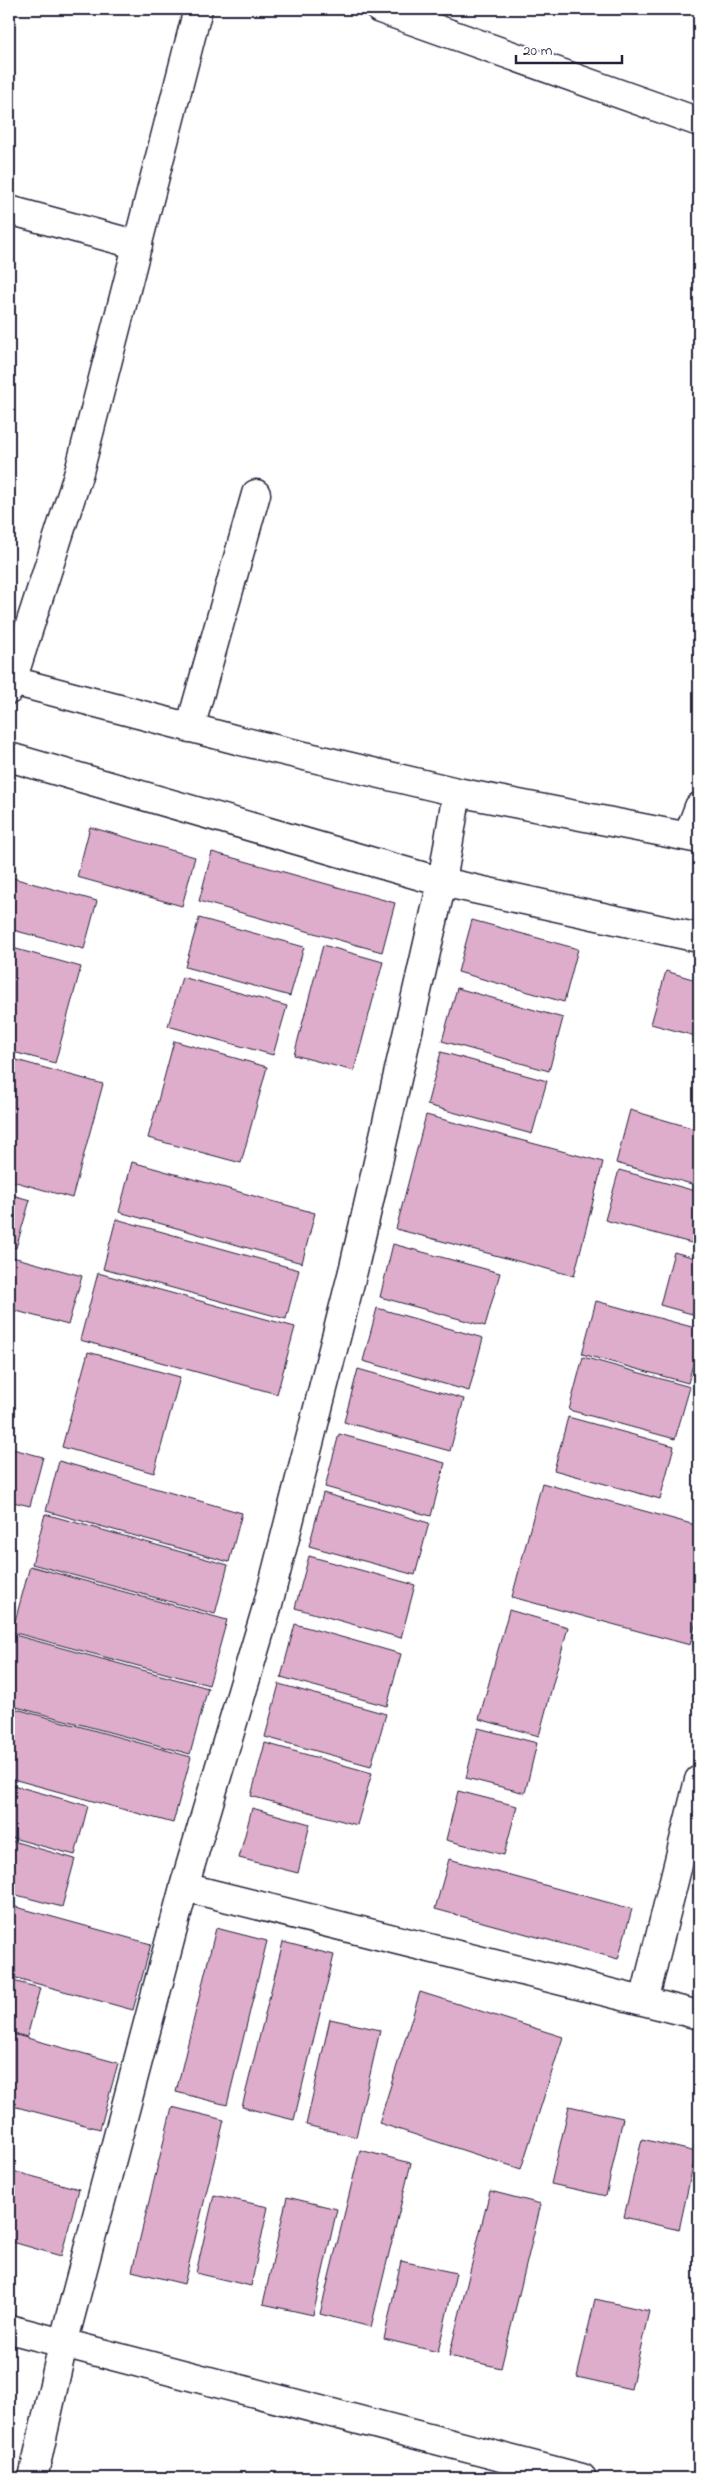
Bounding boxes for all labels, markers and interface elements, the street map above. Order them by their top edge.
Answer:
scale bar [516,32,622,64]
text: 20 m [523,40,553,62]

